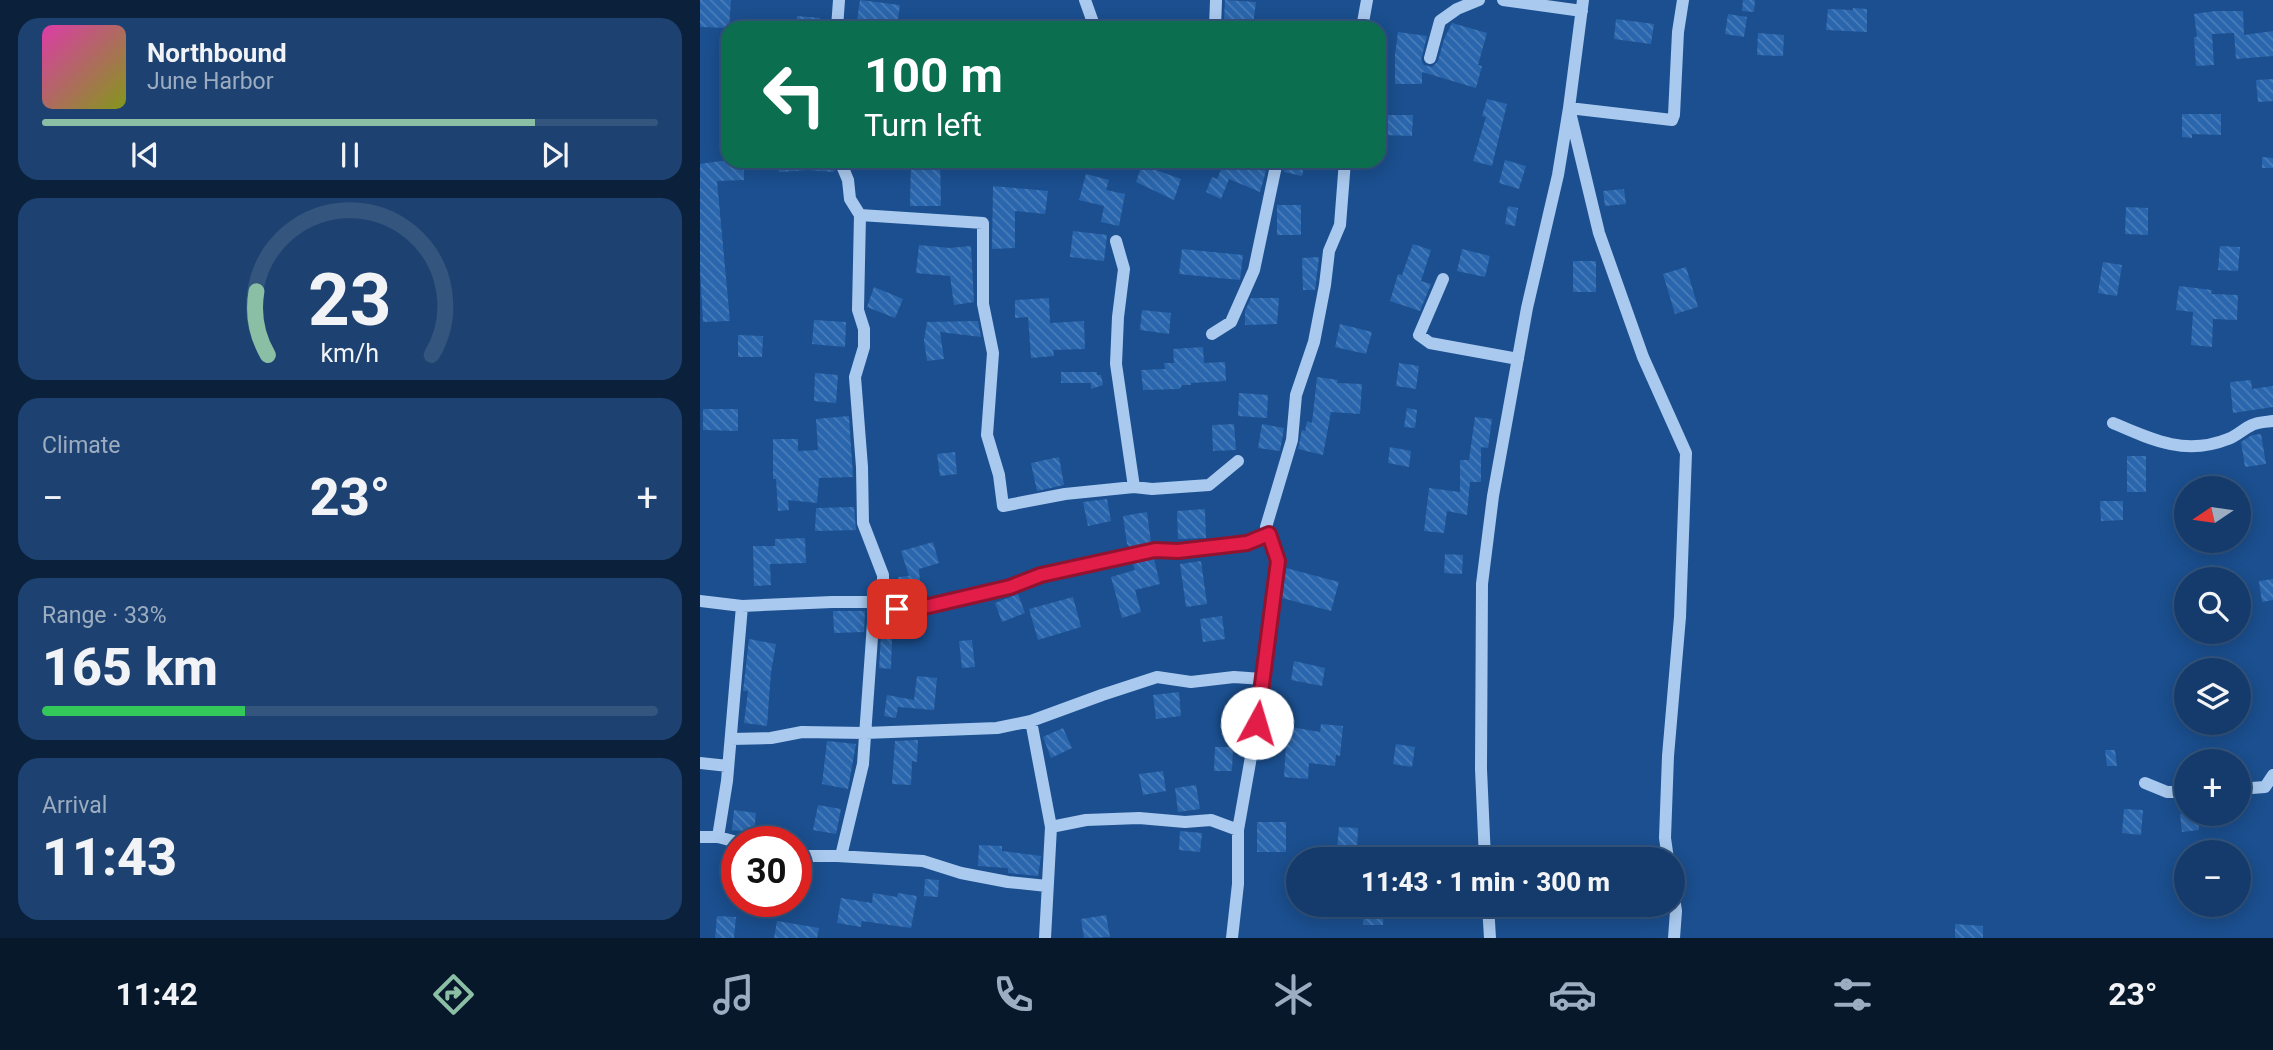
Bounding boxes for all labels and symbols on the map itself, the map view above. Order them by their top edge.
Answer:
north arrow [2174,476,2250,553]
pin [867,579,927,639]
position arrow [1220,686,1294,760]
speed limit sign: 30 [721,826,812,917]

